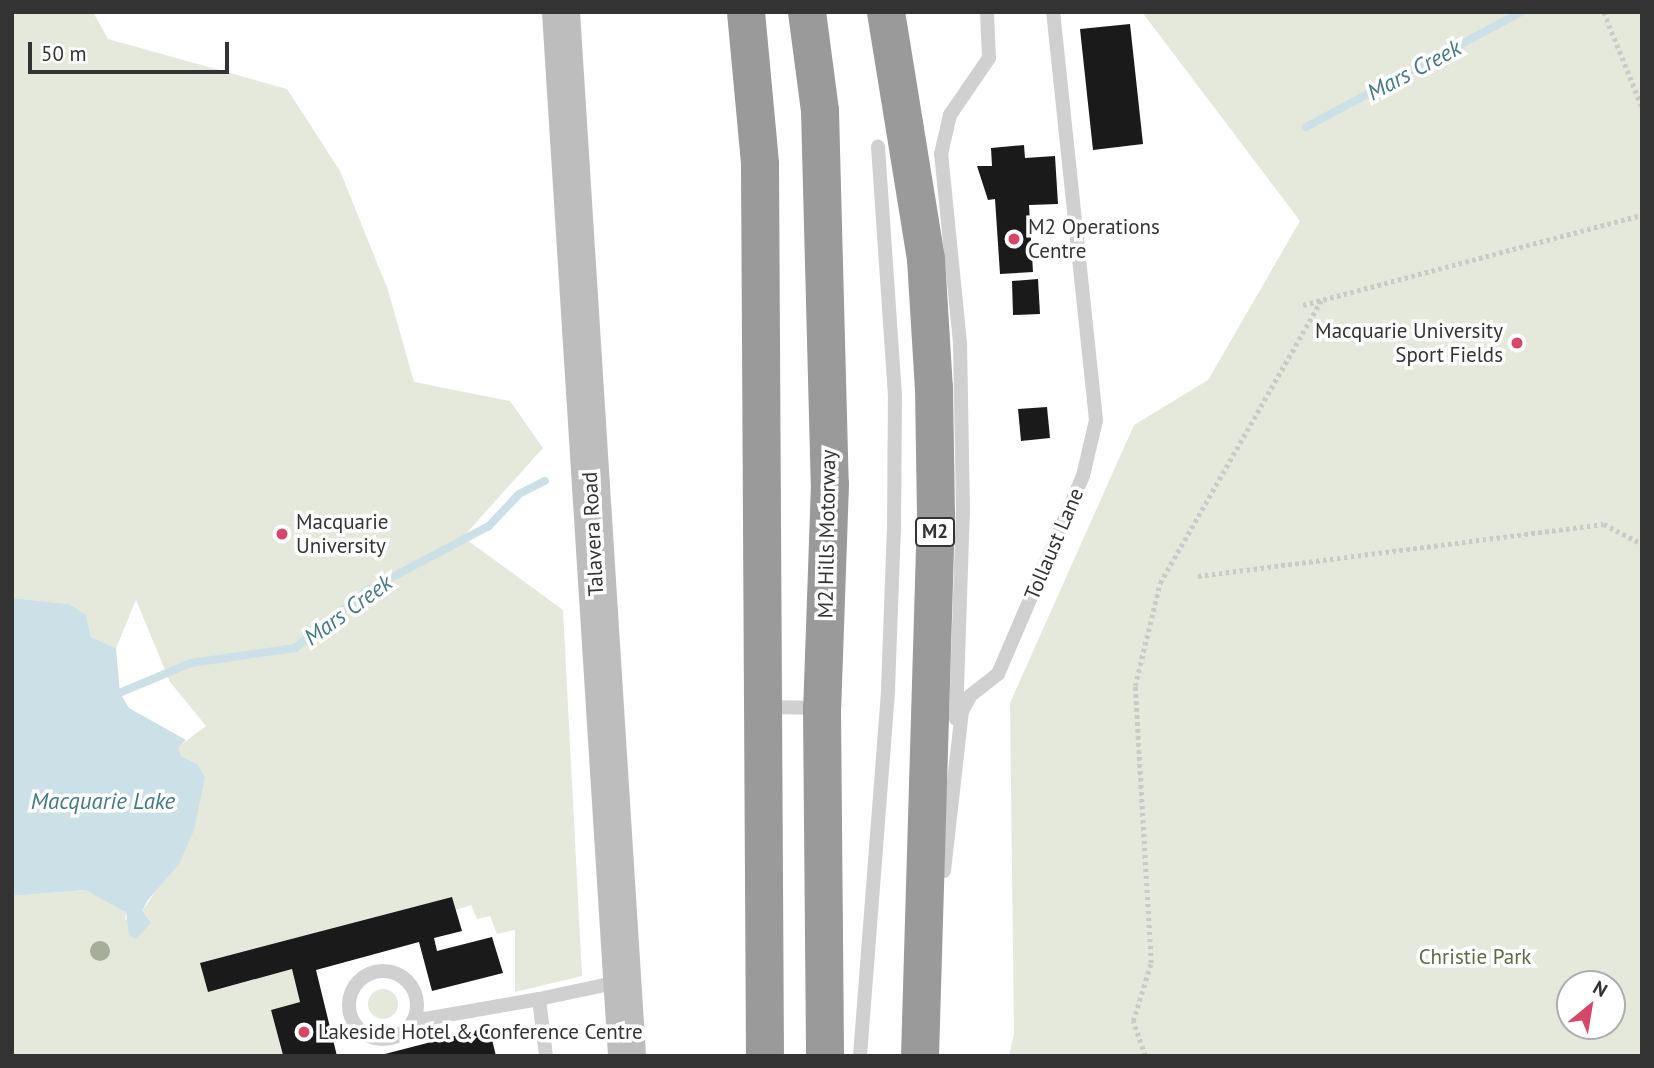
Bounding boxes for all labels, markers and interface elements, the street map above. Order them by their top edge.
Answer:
scale bar [32,28,233,72]
water label: Mars Creek [1362,34,1466,106]
text: 50 m [41,40,87,67]
place label: M2 Operations Centre [1028,214,1160,264]
marker: M2 Operations Centre [1006,231,1022,247]
place label: Macquarie University Sport Fields [1315,318,1503,368]
marker: Macquarie University Sport Fields [1509,335,1525,351]
street label: M2 Hills Motorway [813,449,841,619]
street label: Talavera Road [577,471,609,597]
street label: Tollaust Lane [1019,484,1089,604]
place label: Macquarie University [296,509,388,559]
road number: M2 [914,516,956,548]
marker: Macquarie University [274,526,290,542]
water label: Mars Creek [298,569,398,651]
water label: Macquarie Lake [31,787,175,815]
park label: Christie Park [1419,944,1531,970]
north arrow [1556,970,1626,1040]
text: N [1589,975,1612,1002]
place label: Lakeside Hotel & Conference Centre [318,1019,643,1045]
marker: Lakeside Hotel & Conference Centre [296,1024,312,1040]

